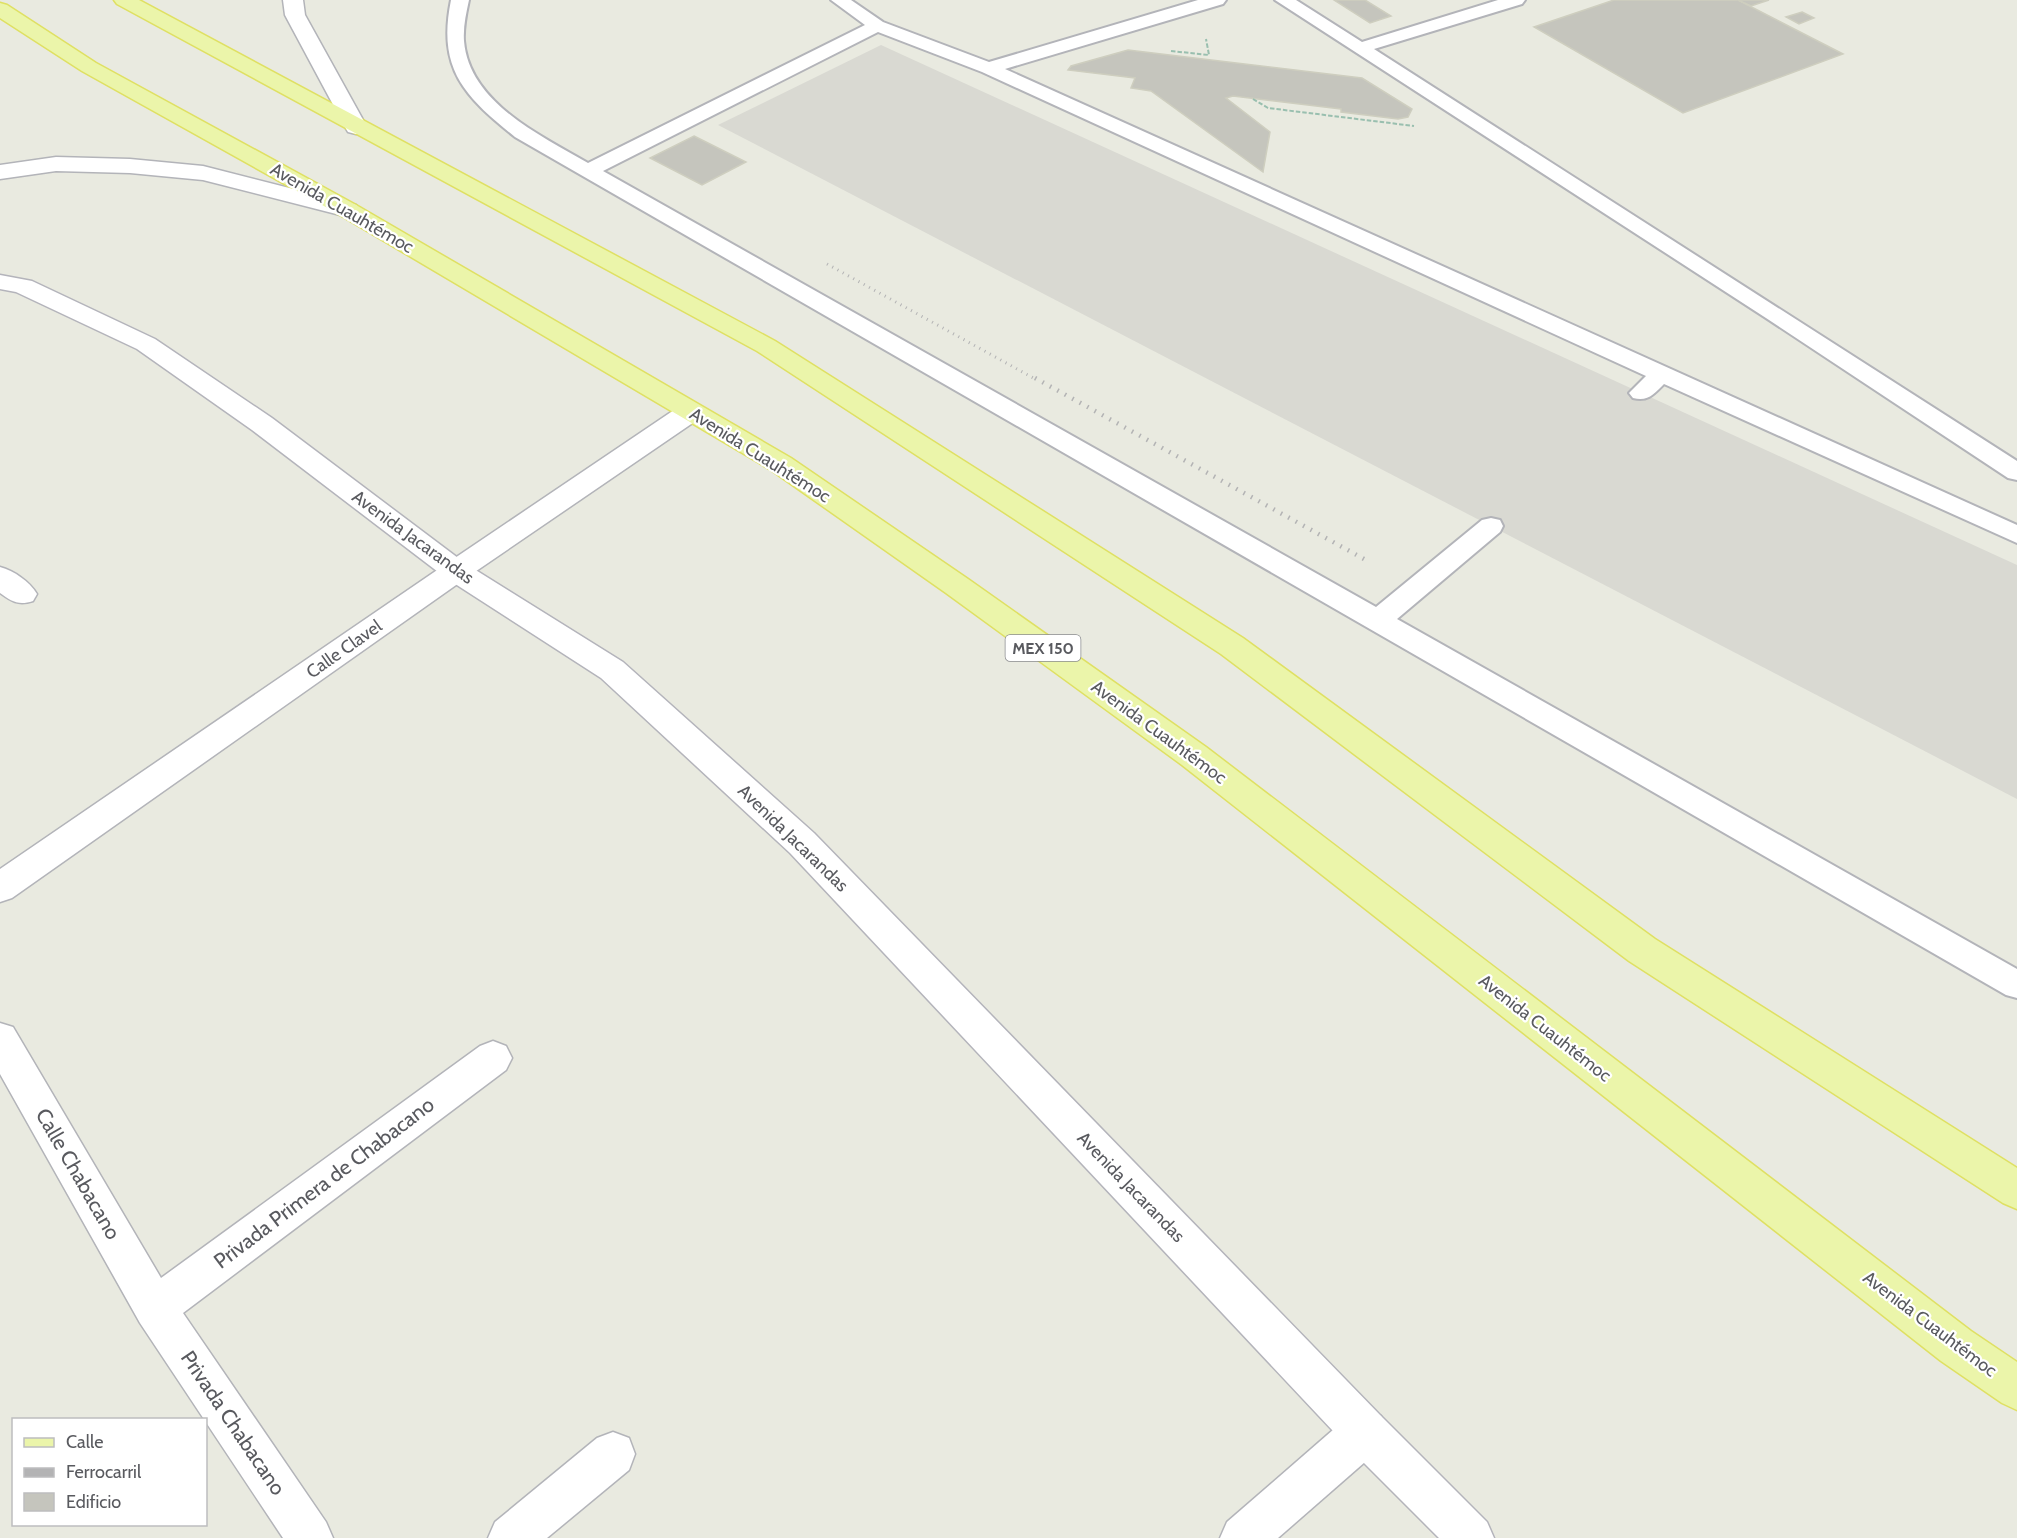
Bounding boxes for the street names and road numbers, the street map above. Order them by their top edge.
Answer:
street label: Avenida Cuauhtémoc [266,158,418,258]
street label: Avenida Cuauhtémoc [686,403,834,507]
street label: Avenida Jacarandas [348,485,478,589]
street label: Calle Clavel [302,615,387,683]
road number: MEX 150 [1006,635,1080,661]
street label: Avenida Cuauhtémoc [1087,676,1231,788]
street label: Avenida Jacarandas [733,780,853,896]
street label: Avenida Cuauhtémoc [1474,969,1616,1087]
street label: Privada Primera de Chabacano [209,1092,439,1274]
street label: Calle Chabacano [31,1104,126,1244]
street label: Avenida Jacarandas [1073,1127,1189,1247]
street label: Avenida Cuauhtémoc [1859,1266,2001,1382]
street label: Privada Chabacano [176,1346,291,1500]

